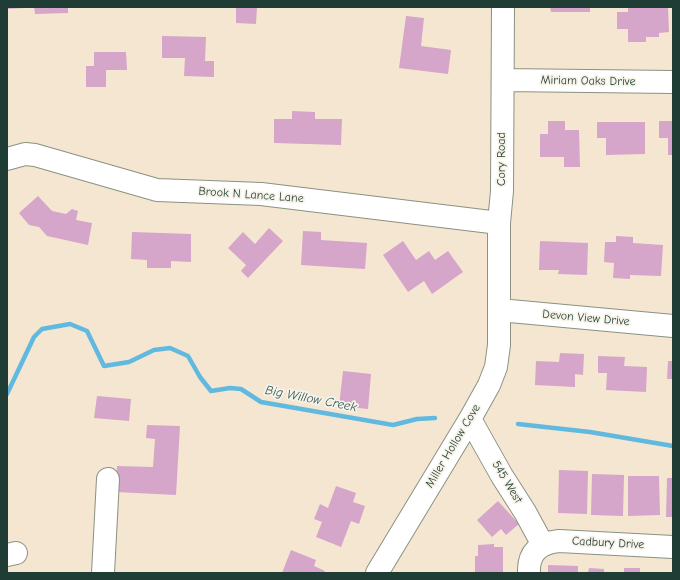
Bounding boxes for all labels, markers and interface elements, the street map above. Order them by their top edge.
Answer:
street label: Miriam Oaks Drive [540,73,636,89]
street label: Cory Road [495,132,509,186]
street label: Brook N Lance Lane [198,184,304,206]
street label: Devon View Drive [542,307,630,329]
water label: Big Willow Creek [264,382,358,416]
street label: Miller Hollow Cove [422,402,484,490]
street label: 545 West [489,458,525,506]
street label: Cadbury Drive [571,534,645,552]

